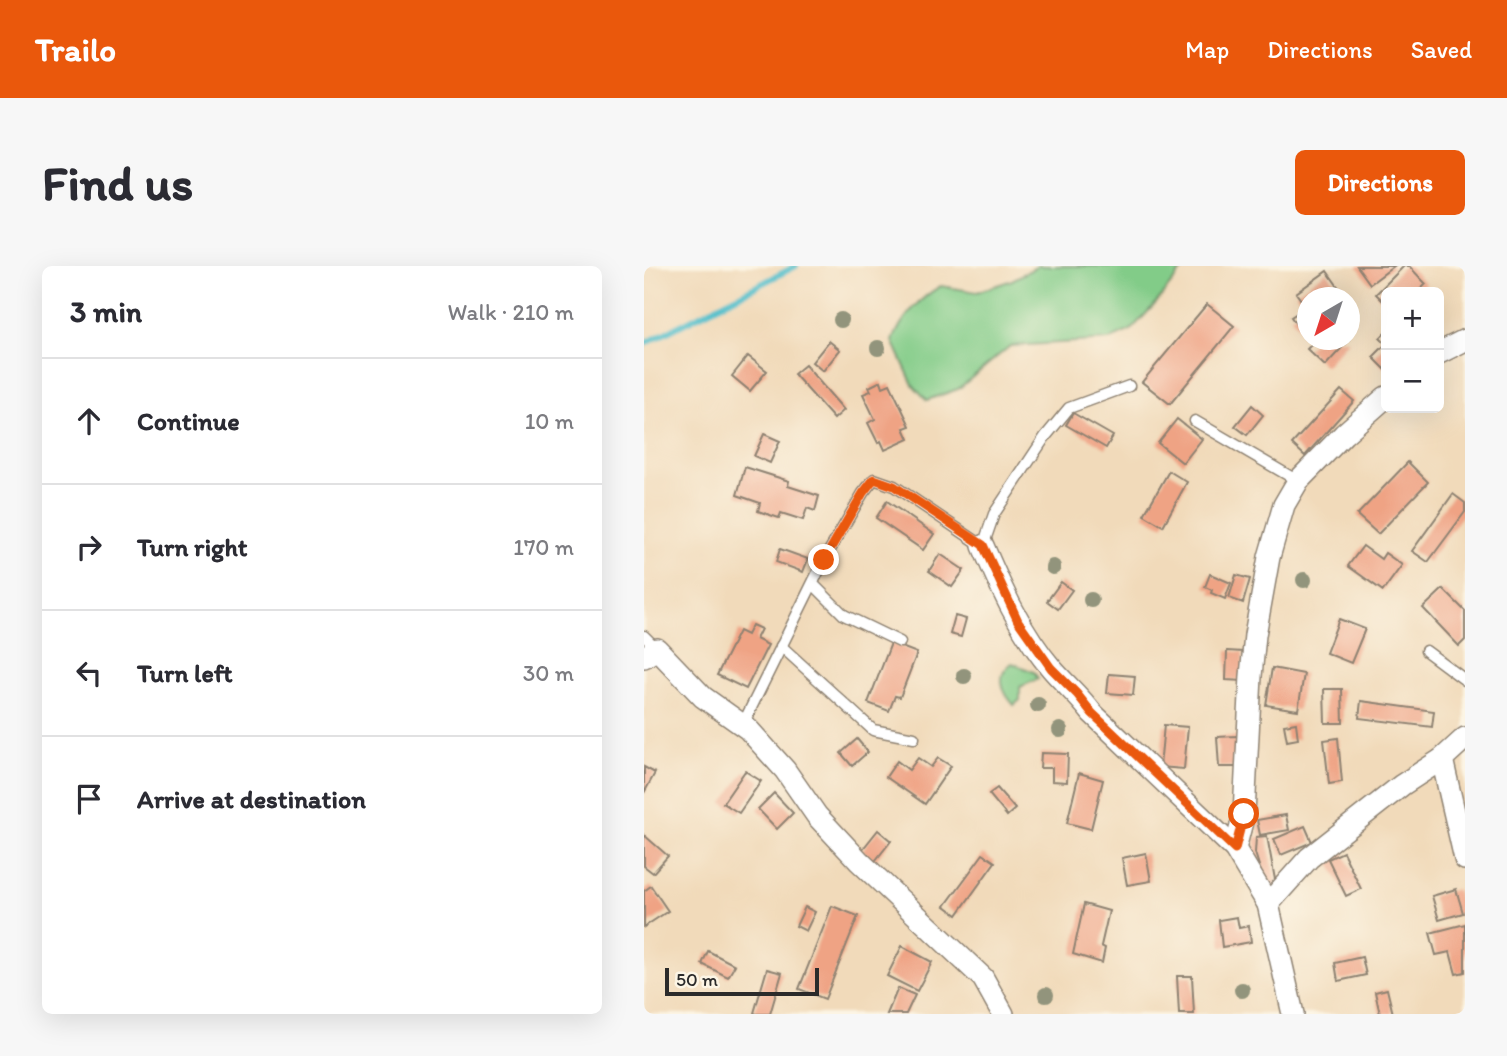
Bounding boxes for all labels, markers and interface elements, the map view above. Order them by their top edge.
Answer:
text: Trailo [35,30,116,69]
text: Map [1185,35,1229,64]
text: Directions [1267,35,1373,64]
text: Saved [1411,35,1472,64]
button: Directions [1295,150,1465,215]
text: Find us [42,153,193,212]
north arrow [1297,287,1360,350]
map controls [1381,287,1444,413]
button: + [1381,287,1444,350]
text: 3 min [70,293,142,330]
text: Walk · 210 m [448,298,574,326]
button: − [1381,350,1444,413]
icon: ahead [70,402,108,440]
text: Continue [137,405,240,437]
text: 10 m [525,407,574,435]
icon: right [70,528,108,566]
text: Turn right [137,531,248,563]
text: 170 m [513,533,574,561]
route end [808,544,839,575]
icon: left [70,654,108,692]
text: Turn left [137,657,233,689]
text: 30 m [523,659,574,687]
icon: arrive [70,780,108,818]
text: Arrive at destination [137,783,366,815]
route start [1228,798,1259,829]
scale bar [665,965,819,997]
text: 50 m [676,968,718,991]

